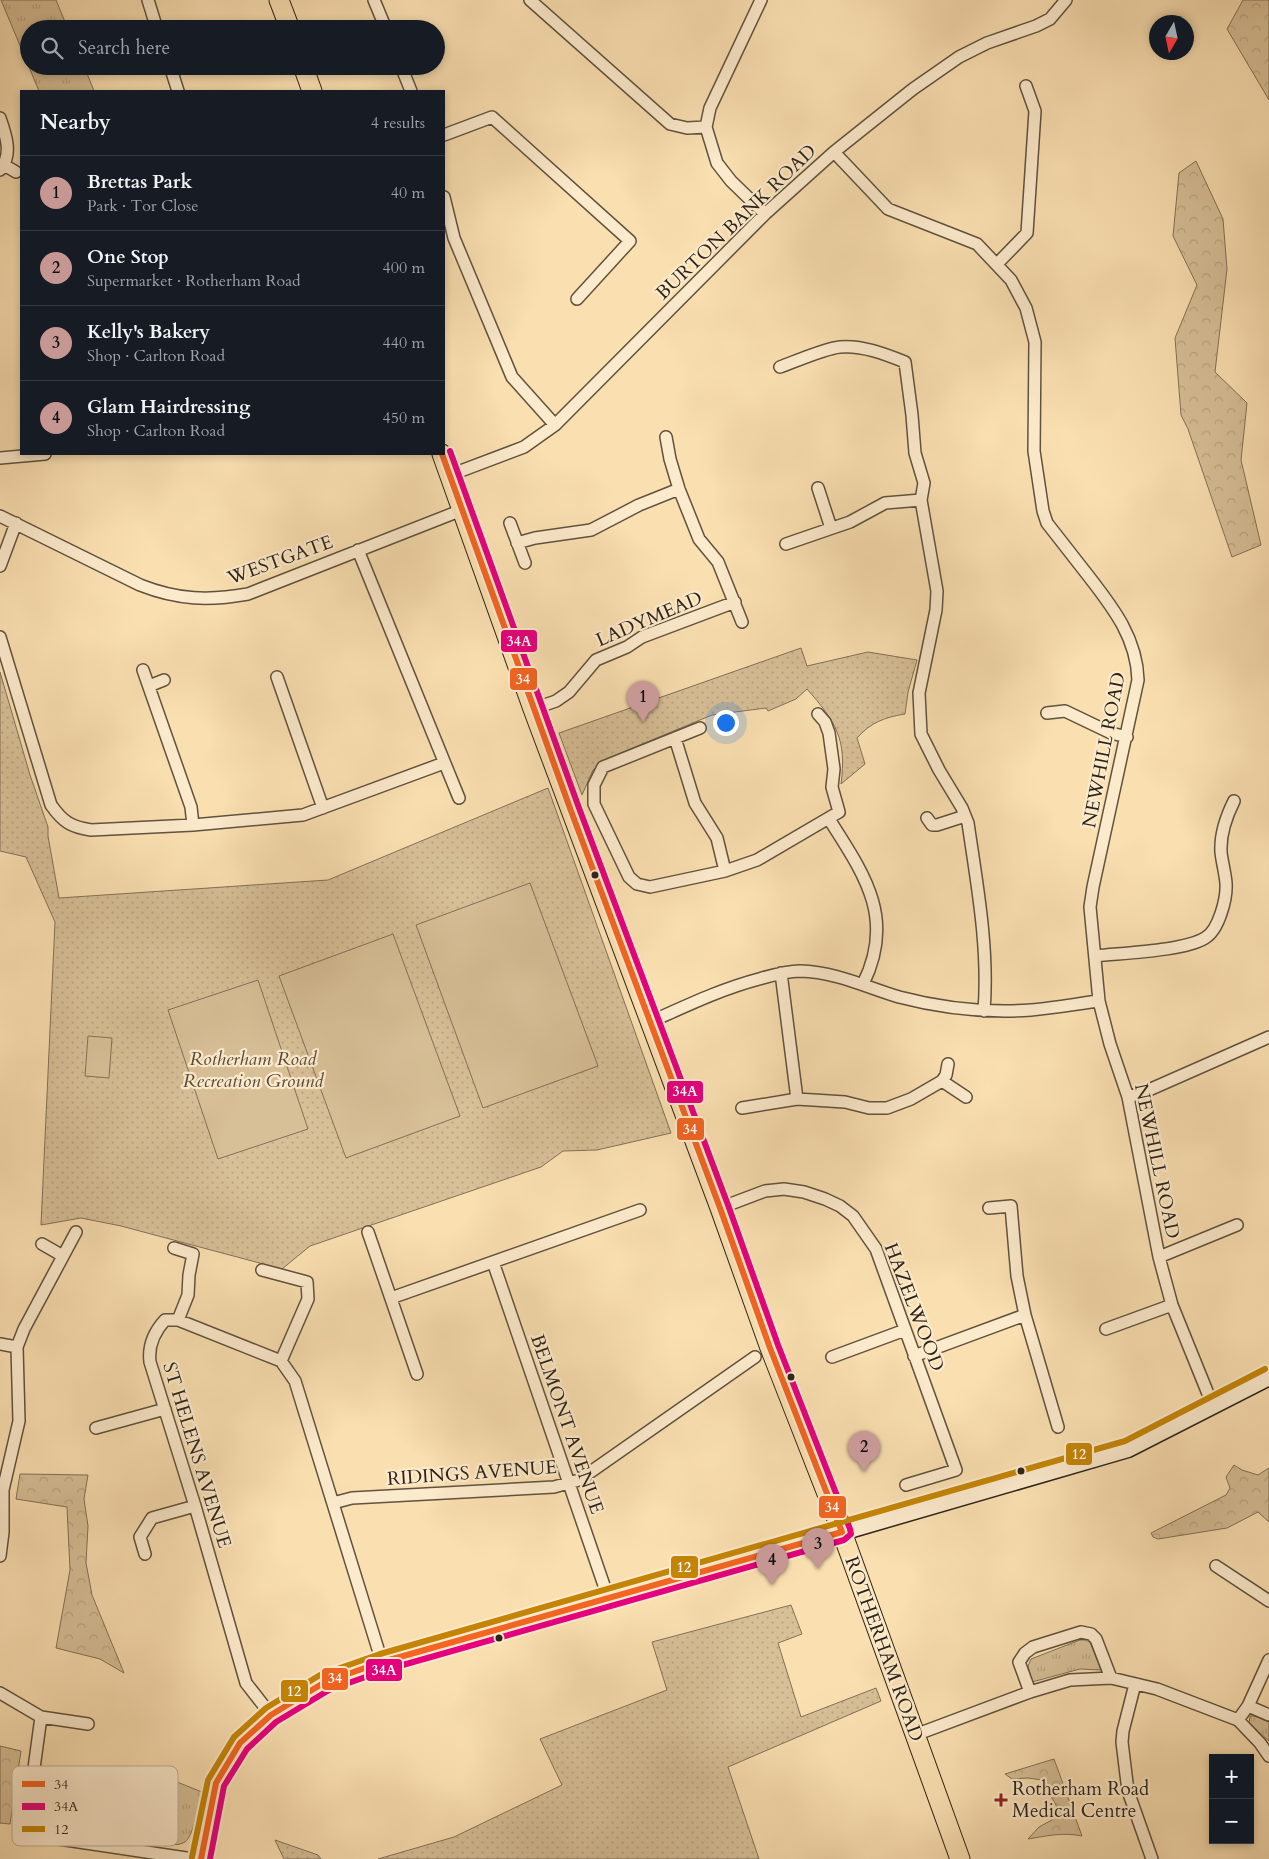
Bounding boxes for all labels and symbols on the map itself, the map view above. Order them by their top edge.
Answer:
north arrow [1149,15,1194,60]
street label: BURTON BANK ROAD [650,138,822,306]
street label: WESTGATE [223,529,336,591]
street label: LADYMEAD [592,585,706,653]
line badge: 34A [500,629,538,653]
text: 34A [507,632,532,651]
line badge: 34 [509,667,538,691]
text: 34 [516,670,530,689]
street label: NEWHILL ROAD [1076,670,1132,830]
pin: 1 [627,681,659,722]
your location [713,710,739,736]
unlabelled marker [590,870,600,880]
park label: Rotherham Road Recreation Ground [183,1046,324,1094]
line badge: 34A [666,1080,704,1104]
street label: NEWHILL ROAD [1128,1081,1186,1241]
text: 34A [673,1082,698,1101]
line badge: 34 [676,1117,705,1141]
text: 34 [683,1120,697,1139]
street label: HAZELWOOD [878,1239,950,1375]
street label: BELMONT AVENUE [524,1331,610,1517]
street label: ST HELENS AVENUE [156,1359,238,1551]
unlabelled marker [786,1372,796,1382]
pin: 2 [848,1431,880,1472]
line badge: 12 [1065,1442,1093,1466]
text: 12 [1072,1445,1086,1464]
street label: RIDINGS AVENUE [386,1454,558,1492]
unlabelled marker [1016,1466,1026,1476]
line badge: 34 [818,1495,847,1519]
text: 34 [825,1498,839,1517]
pin: 3 [802,1528,834,1569]
pin: 4 [756,1544,788,1585]
street label: ROTHERHAM ROAD [838,1553,930,1745]
line badge: 12 [670,1555,699,1579]
text: 12 [677,1558,691,1577]
unlabelled marker [494,1633,504,1643]
line badge: 34A [365,1658,403,1682]
text: 34A [372,1661,397,1680]
line badge: 34 [321,1667,349,1691]
text: 34 [328,1669,342,1688]
line badge: 12 [280,1679,309,1703]
text: 12 [287,1682,301,1701]
legend [12,1766,178,1846]
text: 34 [54,1775,68,1794]
place label: Rotherham Road Medical Centre [1012,1776,1149,1824]
marker: Rotherham Road Medical Centre [994,1793,1008,1807]
text: 34A [54,1797,78,1816]
text: 12 [54,1820,68,1839]

